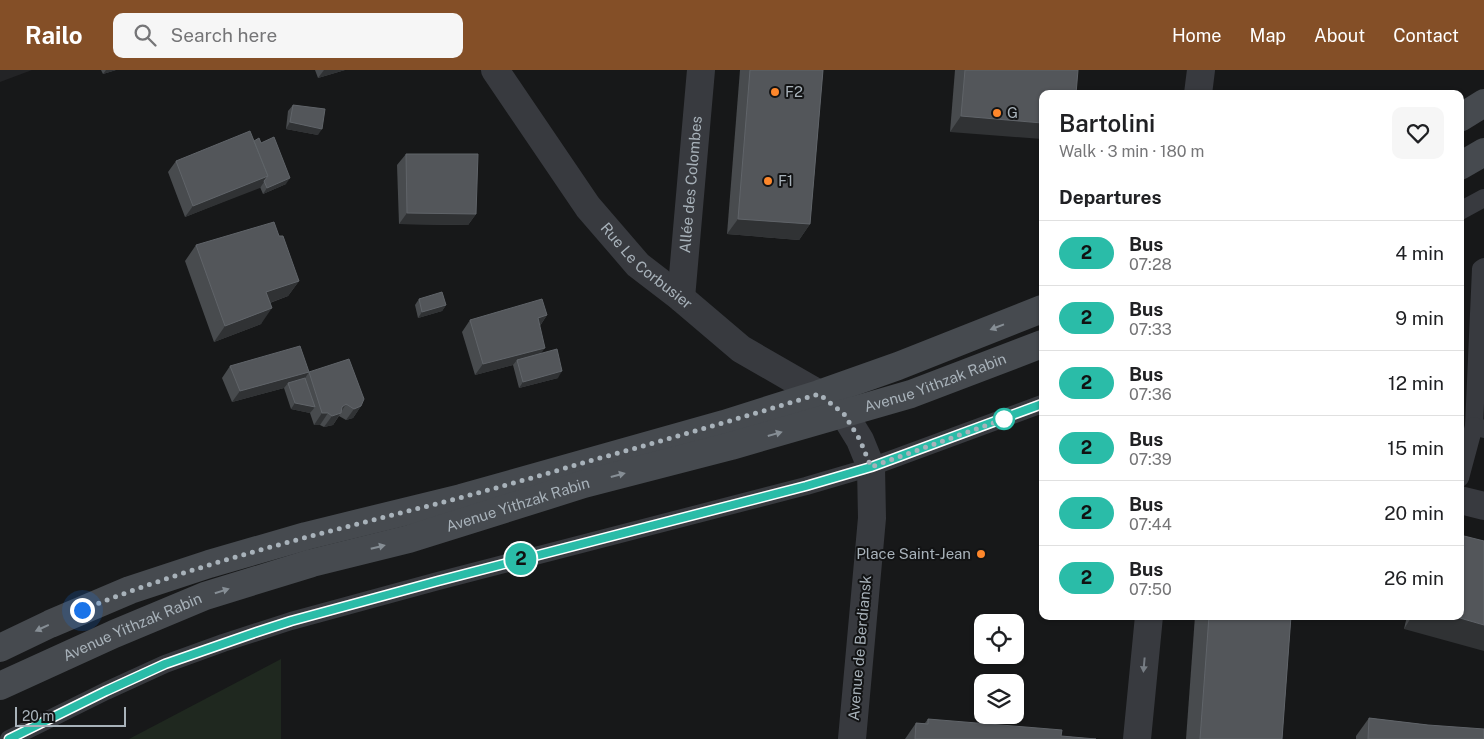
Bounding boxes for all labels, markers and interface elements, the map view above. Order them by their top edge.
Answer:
search box [113,13,463,58]
text: Railo [25,21,83,49]
icon: search [131,21,159,49]
text: Search here [171,24,277,46]
text: Home [1172,25,1222,46]
text: Map [1250,25,1286,46]
text: About [1314,25,1365,46]
text: Contact [1393,25,1459,46]
place label: F2 [785,83,803,100]
marker: F2 [769,86,781,98]
place label: G [1007,104,1018,121]
marker: G [991,107,1003,119]
button: heart [1392,107,1444,159]
text: Bartolini [1059,109,1155,137]
street label: Allée des Colombes [676,115,705,254]
text: Walk · 3 min · 180 m [1059,142,1204,161]
place label: F1 [778,172,793,189]
marker: F1 [762,175,774,187]
text: Departures [1059,186,1162,208]
street label: Rue Le Corbusier [597,219,696,312]
text: Bus [1129,233,1163,255]
text: 2 [1081,242,1092,263]
text: 4 min [1395,242,1444,264]
text: 07:28 [1129,255,1172,274]
text: Bus [1129,298,1163,320]
text: 2 [1081,307,1092,328]
text: 9 min [1395,307,1444,329]
text: 07:33 [1129,320,1172,339]
one-way arrow [989,323,1004,331]
street label: Avenue Yithzak Rabin [862,349,1009,415]
text: Bus [1129,363,1163,385]
text: 2 [1081,372,1092,393]
text: 12 min [1388,372,1444,394]
text: 07:36 [1129,385,1172,404]
unlabelled marker [993,408,1015,430]
text: Bus [1129,428,1163,450]
one-way arrow [767,429,782,437]
text: 2 [1081,437,1092,458]
text: 15 min [1387,437,1444,459]
text: 07:39 [1129,450,1172,469]
one-way arrow [610,471,625,479]
street label: Avenue Yithzak Rabin [444,474,591,535]
text: Bus [1129,493,1163,515]
text: 2 [1081,502,1092,523]
text: 20 min [1384,502,1444,524]
text: 07:44 [1129,515,1172,534]
one-way arrow [371,543,386,551]
line badge: 2 [505,543,537,575]
place label: Place Saint-Jean [856,545,971,562]
text: 2 [515,548,527,569]
marker: Place Saint-Jean [975,548,987,560]
text: Bus [1129,558,1163,580]
text: 2 [1081,567,1092,588]
text: 26 min [1384,567,1444,589]
street label: Avenue de Berdiansk [845,575,874,721]
text: 07:50 [1129,580,1172,599]
one-way arrow [214,586,229,594]
street label: Avenue Yithzak Rabin [60,589,204,664]
your location [70,598,95,623]
map controls [974,614,1024,724]
button: locate [974,614,1024,664]
one-way arrow [35,624,49,632]
one-way arrow [1140,657,1148,673]
button: layers [974,674,1024,724]
scale bar [15,704,126,727]
text: 20 m [22,708,54,724]

